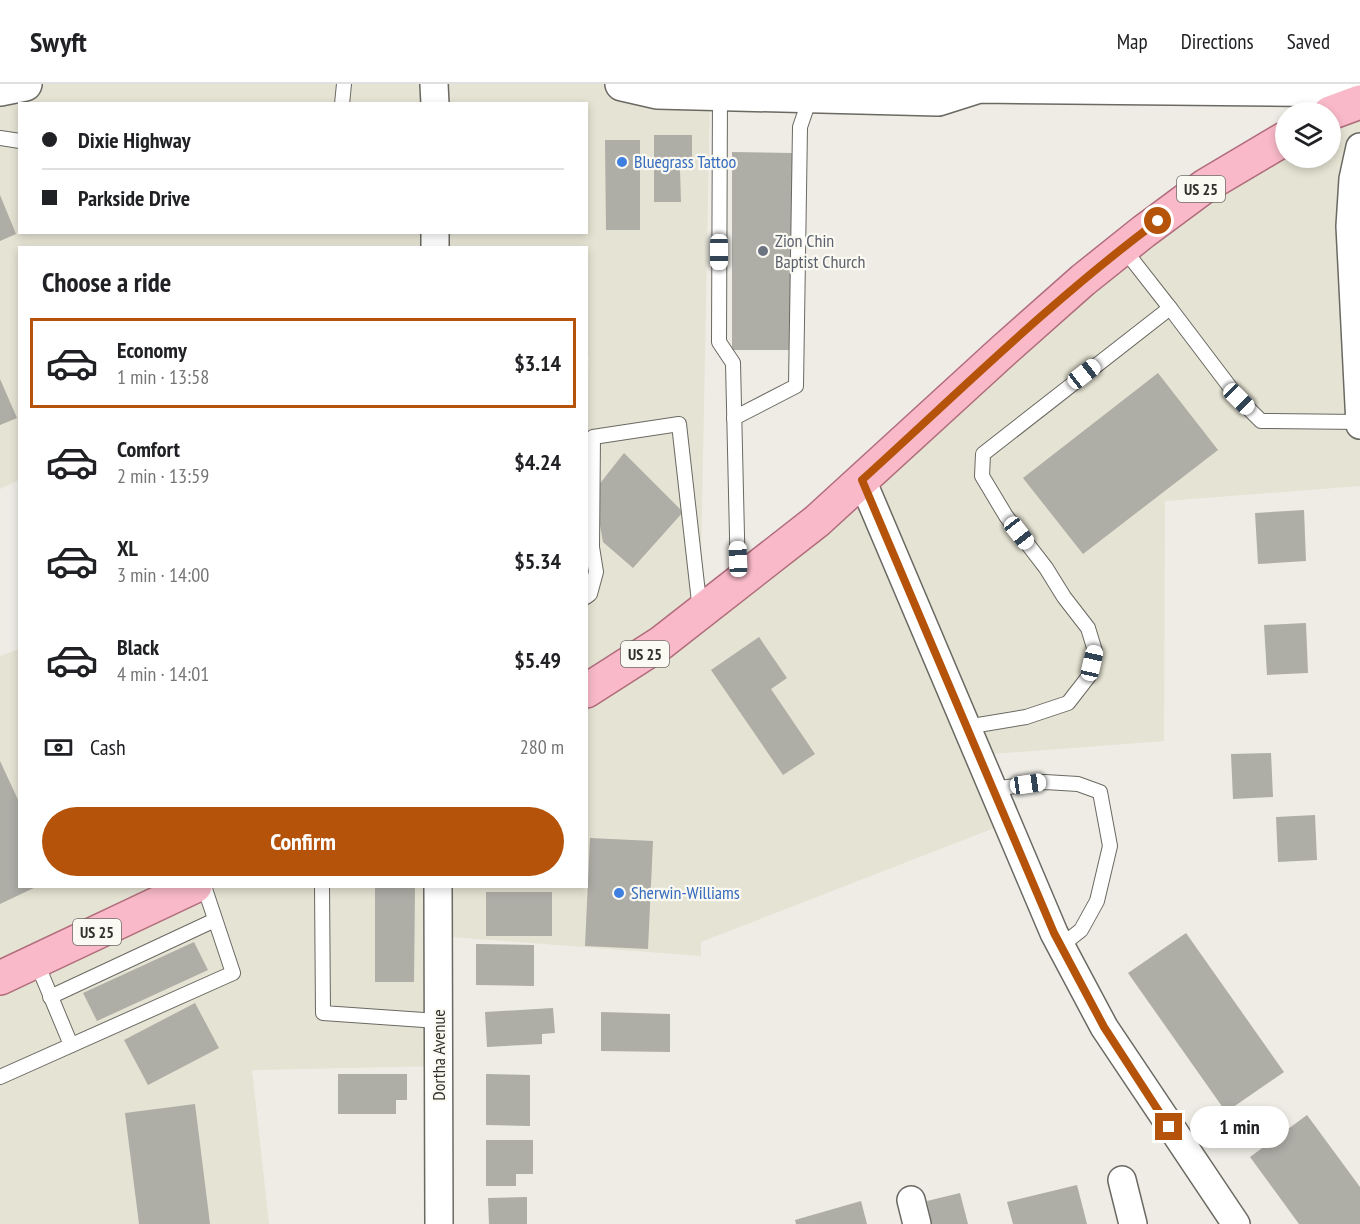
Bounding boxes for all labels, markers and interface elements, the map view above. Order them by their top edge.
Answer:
text: Swyft [30,23,87,60]
text: Map [1117,28,1148,55]
text: Directions [1181,28,1254,55]
text: Saved [1287,28,1330,55]
map controls [1275,102,1341,168]
button: layers [1275,102,1341,168]
text: Dixie Highway [78,126,191,154]
place label: Bluegrass Tattoo [634,150,736,173]
marker: Bluegrass Tattoo [615,155,629,169]
road number: US 25 [1177,176,1225,202]
text: Parkside Drive [78,184,190,212]
route start [1144,207,1171,234]
place label: Zion Chin Baptist Church [775,229,865,273]
car [710,234,728,270]
marker: Zion Chin Baptist Church [756,244,770,258]
text: Choose a ride [42,265,171,299]
icon: car [45,336,99,390]
text: Economy [117,336,187,364]
text: $3.14 [514,349,561,377]
car [1064,356,1104,392]
text: 1 min · 13:58 [117,364,209,390]
car [1220,380,1258,418]
icon: car [45,435,99,489]
text: Comfort [117,435,180,463]
text: $4.24 [514,448,561,476]
text: 2 min · 13:59 [117,463,209,489]
car [1001,513,1037,553]
icon: car [45,534,99,588]
text: XL [117,534,138,562]
car [728,541,748,577]
text: $5.34 [514,547,561,575]
text: 3 min · 14:00 [117,562,209,588]
icon: car [45,633,99,687]
text: Black [117,633,159,661]
road number: US 25 [621,641,669,667]
car [1079,643,1105,683]
text: $5.49 [514,646,561,674]
text: 4 min · 14:01 [117,661,209,687]
icon: cash [42,731,75,764]
text: Cash [90,733,126,761]
text: 280 m [520,734,564,760]
car [1009,773,1047,795]
button: Confirm [42,807,564,876]
place label: Sherwin-Williams [631,881,740,904]
marker: Sherwin-Williams [612,886,626,900]
road number: US 25 [73,919,121,945]
street label: Dortha Avenue [427,1009,450,1101]
callout: 1 min [1190,1106,1289,1148]
route end [1155,1113,1182,1140]
text: 1 min [1219,1114,1260,1140]

